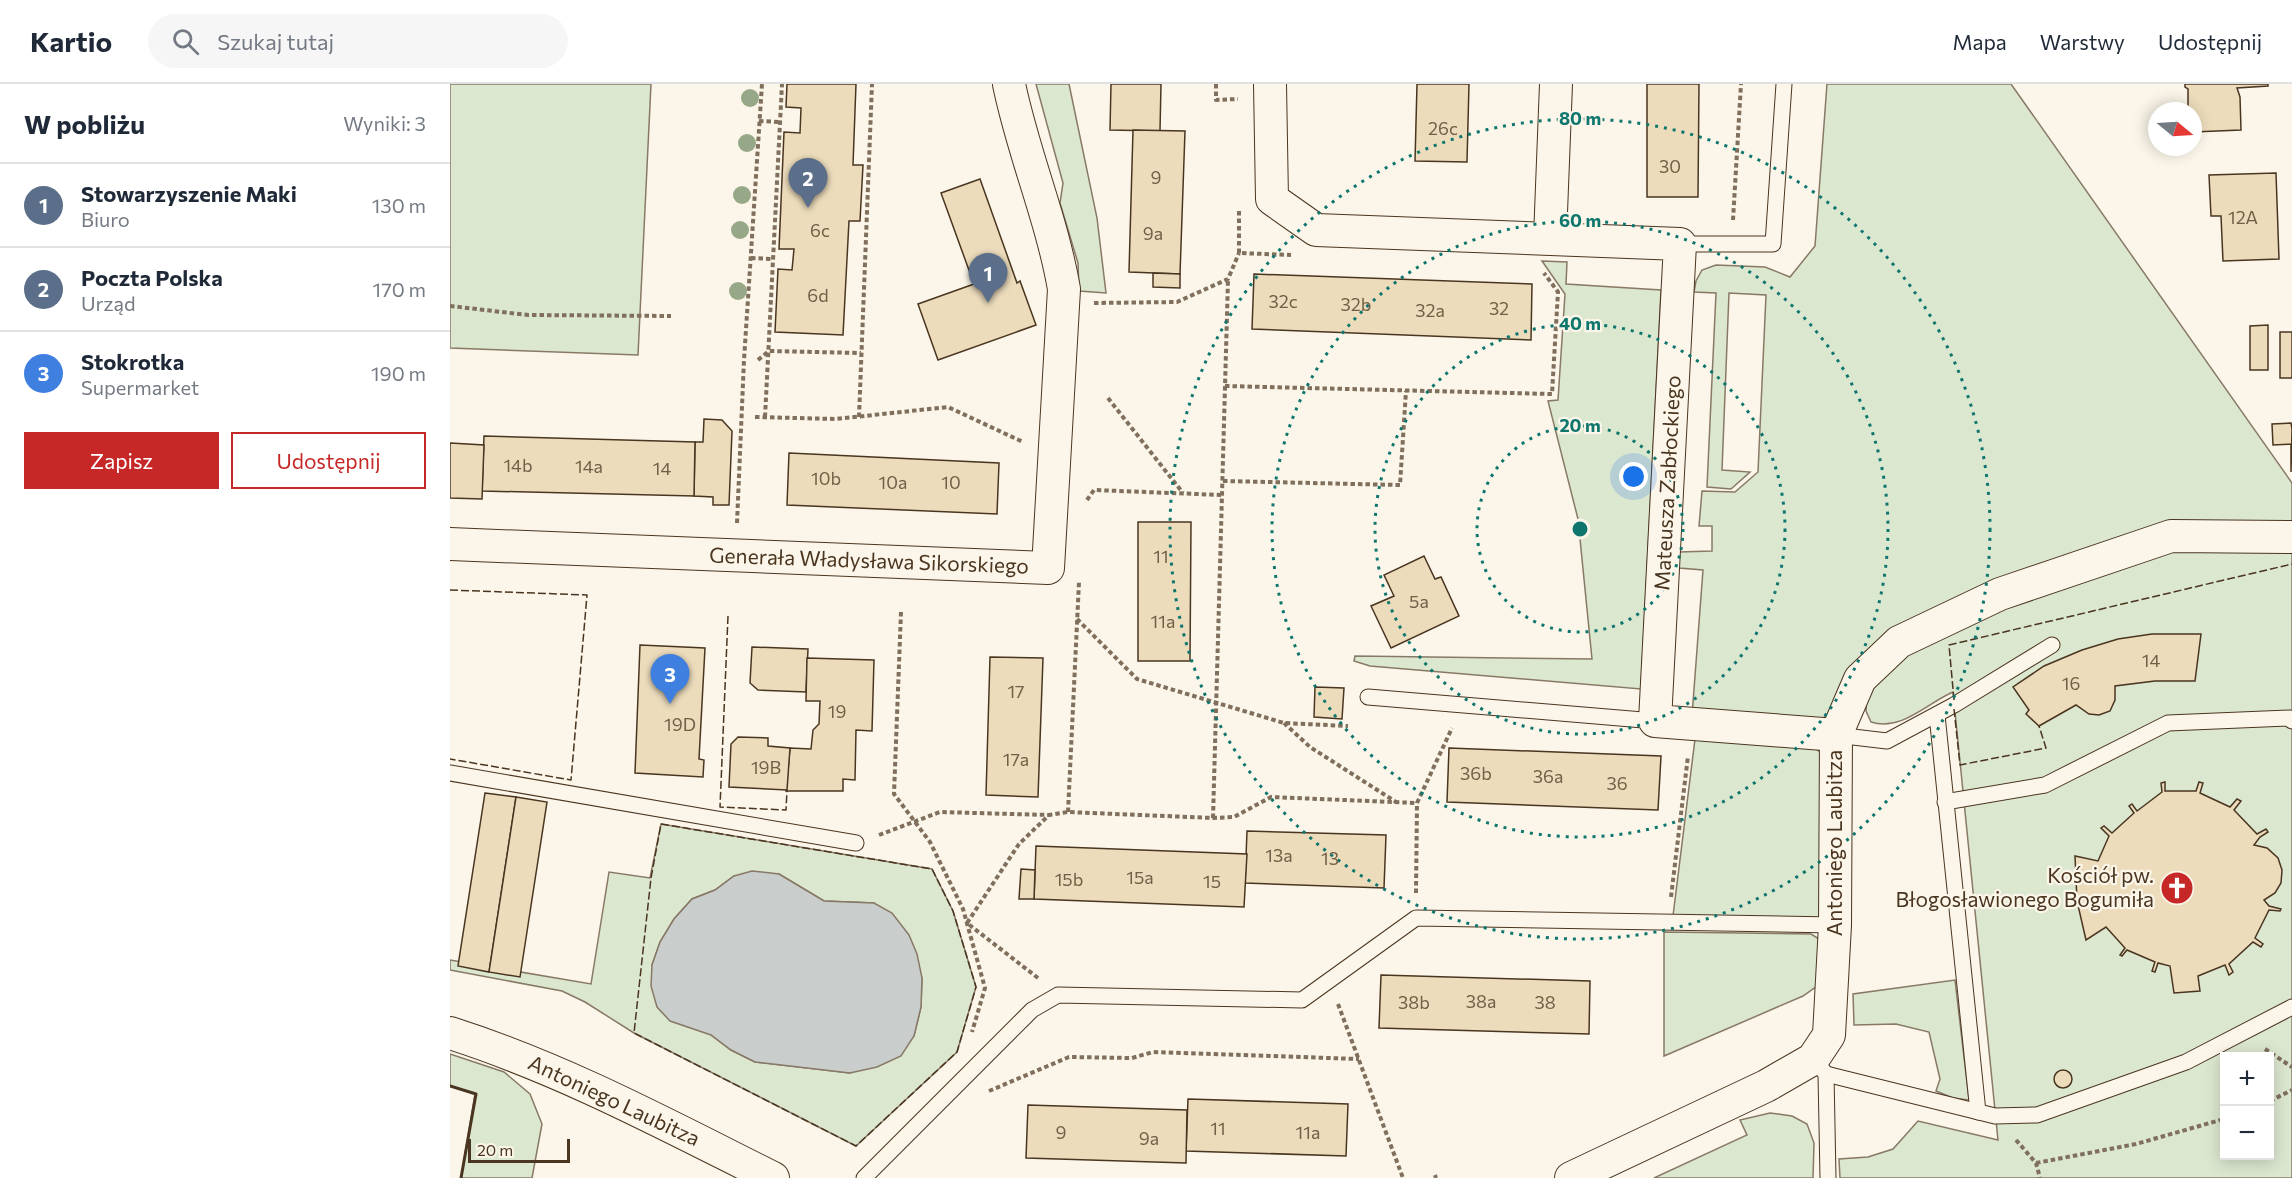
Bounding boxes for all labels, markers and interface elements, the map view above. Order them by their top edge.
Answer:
search box [148,14,568,68]
text: Kartio [30,24,112,58]
icon: search [169,25,202,58]
text: Szukaj tutaj [217,28,334,55]
text: Mapa [1953,29,2007,54]
text: Warstwy [2040,29,2125,54]
text: Udostępnij [2158,29,2262,54]
north arrow [2148,102,2202,156]
text: 80 m [1559,107,1601,129]
text: W pobliżu [24,108,145,139]
text: Wyniki: 3 [343,111,426,135]
house number: 26c [1428,117,1458,139]
house number: 30 [1659,155,1681,177]
pin: 2 [788,158,828,208]
house number: 9 [1151,166,1161,188]
text: Stowarzyszenie Maki [81,180,297,207]
text: 1 [39,193,48,217]
text: 130 m [372,193,426,217]
house number: 12A [2228,206,2258,228]
text: Biuro [81,207,130,231]
text: 60 m [1559,209,1601,231]
house number: 6c [810,219,830,241]
house number: 9a [1143,222,1163,244]
pin: 1 [968,254,1008,303]
text: Poczta Polska [81,264,223,291]
text: 2 [38,277,49,301]
text: 170 m [373,277,426,301]
house number: 6d [807,284,829,306]
house number: 32c [1268,290,1298,312]
text: Urząd [81,291,136,315]
house number: 32b [1341,293,1371,315]
house number: 32 [1489,297,1509,319]
house number: 32a [1415,299,1445,321]
text: 40 m [1559,312,1601,334]
text: Stokrotka [81,348,184,375]
text: 3 [38,361,49,385]
text: 190 m [371,361,426,385]
text: Supermarket [81,375,199,399]
street label: Mateusza Zabłockiego [1648,375,1685,591]
text: 20 m [1559,414,1601,436]
button: Zapisz [24,432,219,489]
button: Udostępnij [231,432,426,489]
house number: 14b [503,454,533,476]
house number: 14a [575,455,603,477]
house number: 14 [653,457,671,479]
your location [1619,462,1648,491]
house number: 10b [811,467,841,489]
house number: 10a [879,471,907,493]
house number: 10 [941,471,961,493]
centre of rings [1570,519,1590,539]
street label: Generała Władysława Sikorskiego [709,541,1029,578]
house number: 11 [1153,545,1169,567]
house number: 5a [1409,590,1429,612]
house number: 11a [1151,610,1175,632]
house number: 14 [2142,649,2160,671]
pin: 3 [650,654,690,704]
house number: 16 [2062,672,2080,694]
house number: 17 [1007,680,1025,702]
house number: 19 [828,700,846,722]
house number: 19D [664,713,696,735]
house number: 17a [1003,748,1029,770]
street label: Antoniego Laubitza [1821,750,1846,936]
house number: 19B [751,756,781,778]
house number: 36b [1460,762,1492,784]
house number: 36a [1533,765,1563,787]
house number: 36 [1606,772,1628,794]
house number: 13a [1265,844,1293,866]
house number: 13 [1321,847,1339,869]
place label: Kościół pw. Błogosławionego Bogumiła [1896,862,2154,911]
house number: 15a [1126,866,1154,888]
house number: 15b [1055,868,1083,890]
house number: 15 [1203,870,1221,892]
church icon: Kościół pw. Błogosławionego Bogumiła [2159,870,2195,906]
house number: 38a [1466,990,1496,1012]
house number: 38b [1398,991,1430,1013]
house number: 38 [1534,991,1556,1013]
street label: Antoniego Laubitza [525,1049,704,1150]
map controls [2220,1052,2274,1160]
button: + [2220,1052,2274,1106]
button: − [2220,1106,2274,1160]
house number: 11 [1210,1117,1226,1139]
house number: 9 [1056,1121,1066,1143]
house number: 11a [1296,1121,1320,1143]
house number: 9a [1139,1127,1159,1149]
scale bar [468,1136,570,1164]
text: 20 m [477,1140,513,1159]

